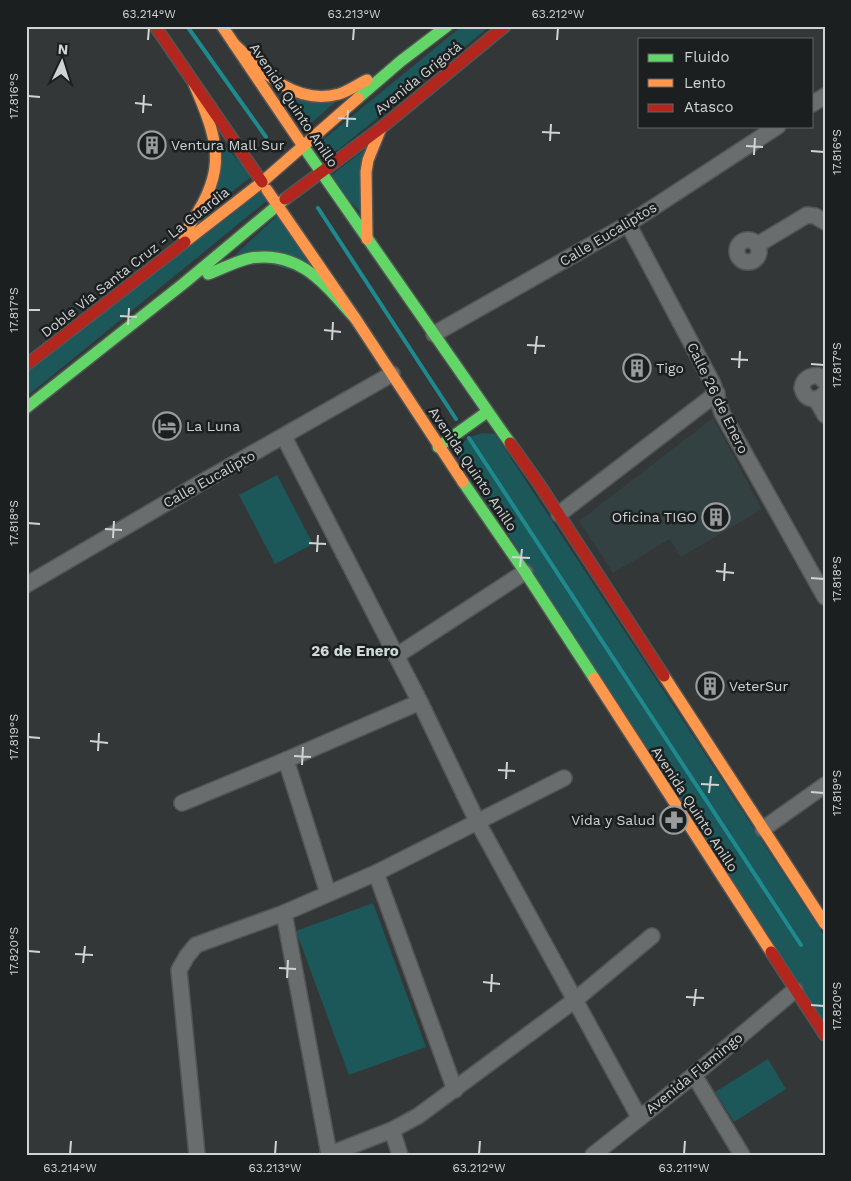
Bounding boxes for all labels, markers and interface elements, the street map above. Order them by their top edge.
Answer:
text: 63.214°W [122,7,176,21]
text: 63.213°W [327,7,381,21]
text: 63.212°W [531,7,585,21]
north arrow [38,38,88,88]
street label: Avenida Grigotá [371,38,465,118]
legend [638,38,814,128]
street label: Avenida Quinto Anillo [246,40,342,170]
text: N [57,41,69,57]
text: Fluido [684,48,729,66]
text: 17.816°S [7,73,21,119]
text: Lento [684,74,726,92]
text: Atasco [684,98,733,116]
text: 17.816°S [830,129,844,175]
building icon: Ventura Mall Sur [137,130,167,160]
place label: Ventura Mall Sur [171,137,285,153]
street label: Doble Vía Santa Cruz - La Guardia [38,184,232,340]
street label: Calle Eucaliptos [557,199,659,269]
text: 17.817°S [7,287,21,333]
street label: Calle 26 de Enero [684,340,752,456]
text: 17.817°S [830,342,844,388]
building icon: Tigo [622,353,652,383]
place label: Tigo [656,360,684,376]
street label: Avenida Quinto Anillo [425,404,521,534]
hotel icon: La Luna [152,411,182,441]
place label: La Luna [186,418,240,434]
street label: Calle Eucalipto [160,447,258,511]
text: 17.818°S [7,500,21,546]
building icon: Oficina TIGO [701,502,731,532]
place label: Oficina TIGO [612,509,697,525]
text: 17.818°S [830,556,844,602]
district label: 26 de Enero [311,642,399,660]
building icon: VeterSur [695,671,725,701]
place label: VeterSur [729,678,788,694]
text: 17.819°S [7,714,21,760]
street label: Avenida Quinto Anillo [648,743,742,875]
text: 17.819°S [830,770,844,816]
pharmacy icon: Vida y Salud [659,805,689,835]
place label: Vida y Salud [571,812,655,828]
text: 17.820°S [7,927,21,975]
text: 17.820°S [830,982,844,1030]
street label: Avenida Flamingo [642,1029,746,1117]
text: 63.214°W [43,1161,97,1175]
text: 63.213°W [248,1161,302,1175]
text: 63.212°W [452,1161,506,1175]
text: 63.211°W [659,1161,710,1175]

